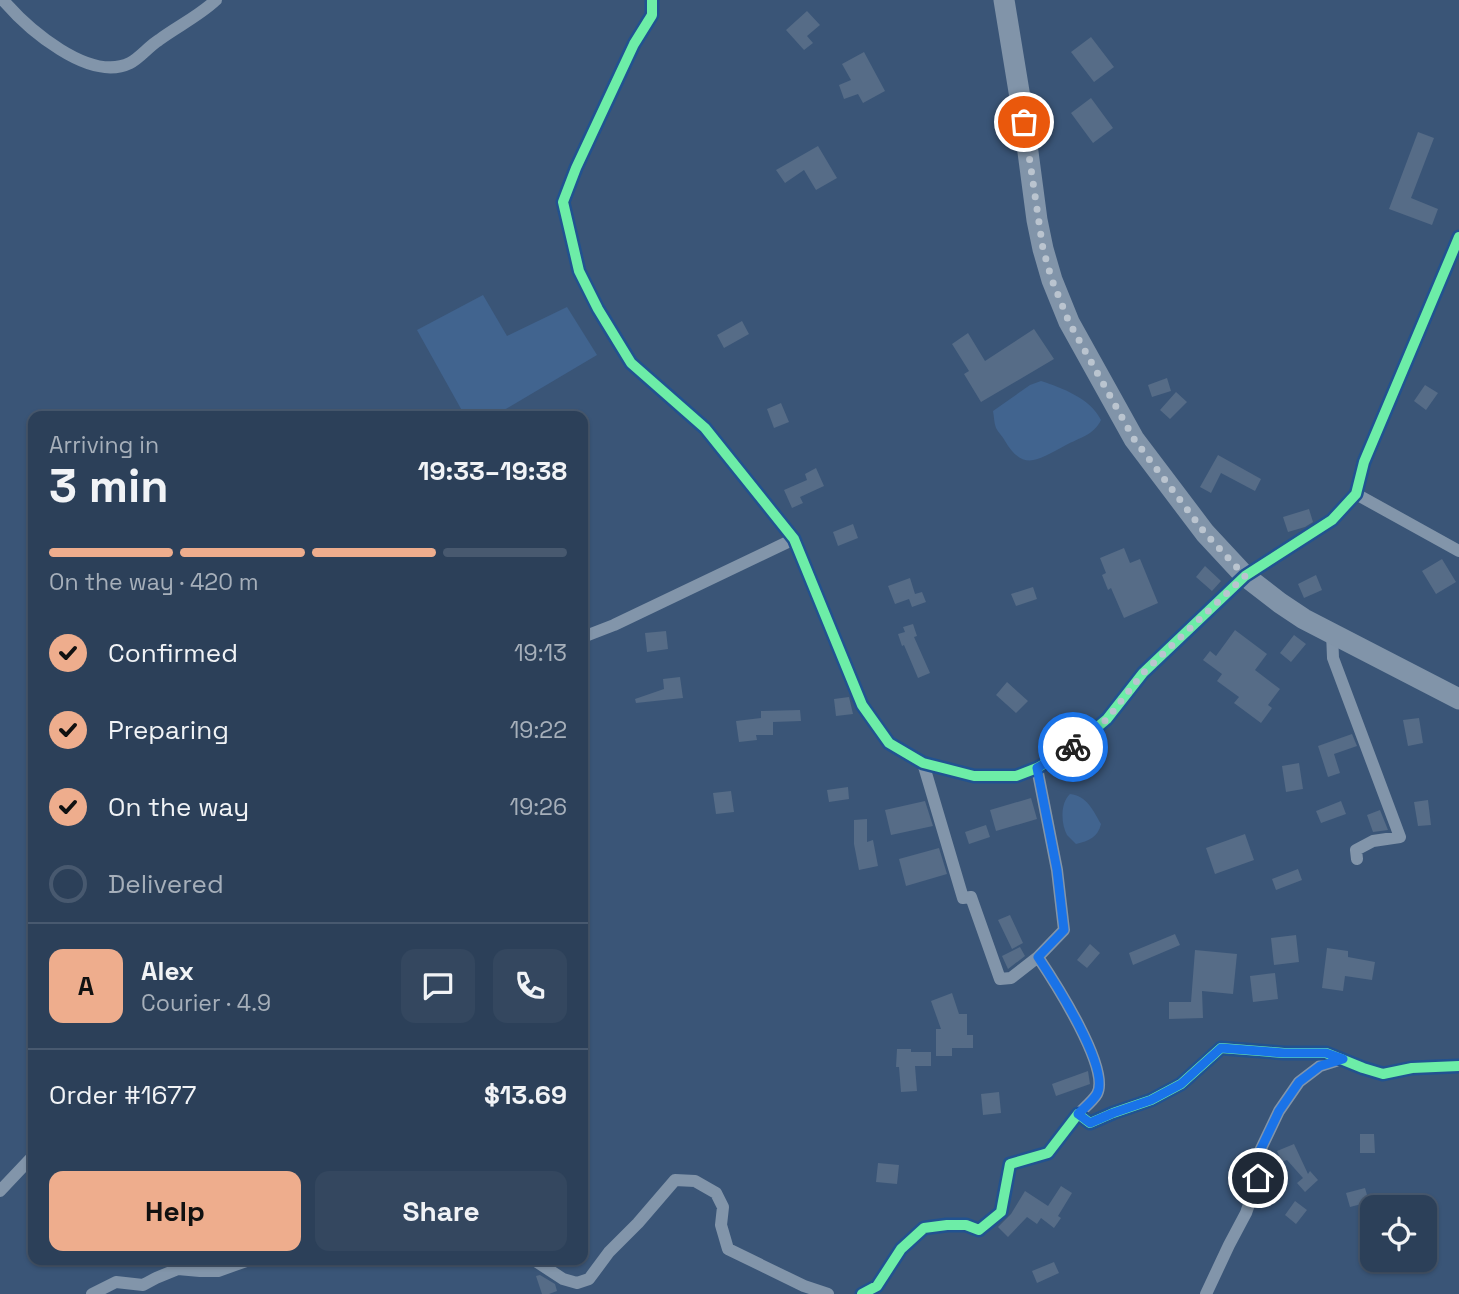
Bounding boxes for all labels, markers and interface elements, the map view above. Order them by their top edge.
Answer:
pin [994,92,1054,152]
icon: bag [1005,103,1043,141]
text: Arriving in [49,430,159,460]
text: 19:33–19:38 [418,454,567,488]
text: 3 min [49,457,169,515]
text: On the way · 420 m [49,567,259,597]
icon: check [49,634,87,672]
text: Confirmed [108,636,238,670]
text: 19:13 [514,638,567,668]
icon: check [49,711,87,749]
courier [1038,712,1108,782]
text: Preparing [108,713,229,747]
text: 19:22 [510,715,567,745]
icon: bike [1054,728,1092,766]
icon: check [49,788,87,826]
text: On the way [108,790,249,824]
text: 19:26 [510,792,567,822]
text: Delivered [108,867,224,901]
button: chat [401,949,475,1023]
button: phone [493,949,567,1023]
text: Alex [141,954,194,988]
text: A [78,969,94,1003]
text: Courier · 4.9 [141,988,271,1018]
text: Order #1677 [49,1078,196,1112]
text: $13.69 [484,1078,567,1112]
pin [1228,1148,1288,1208]
icon: home [1239,1159,1277,1197]
button: Help [49,1171,301,1251]
button: Share [315,1171,567,1251]
map controls [1360,1195,1437,1272]
button: locate [1360,1195,1437,1272]

